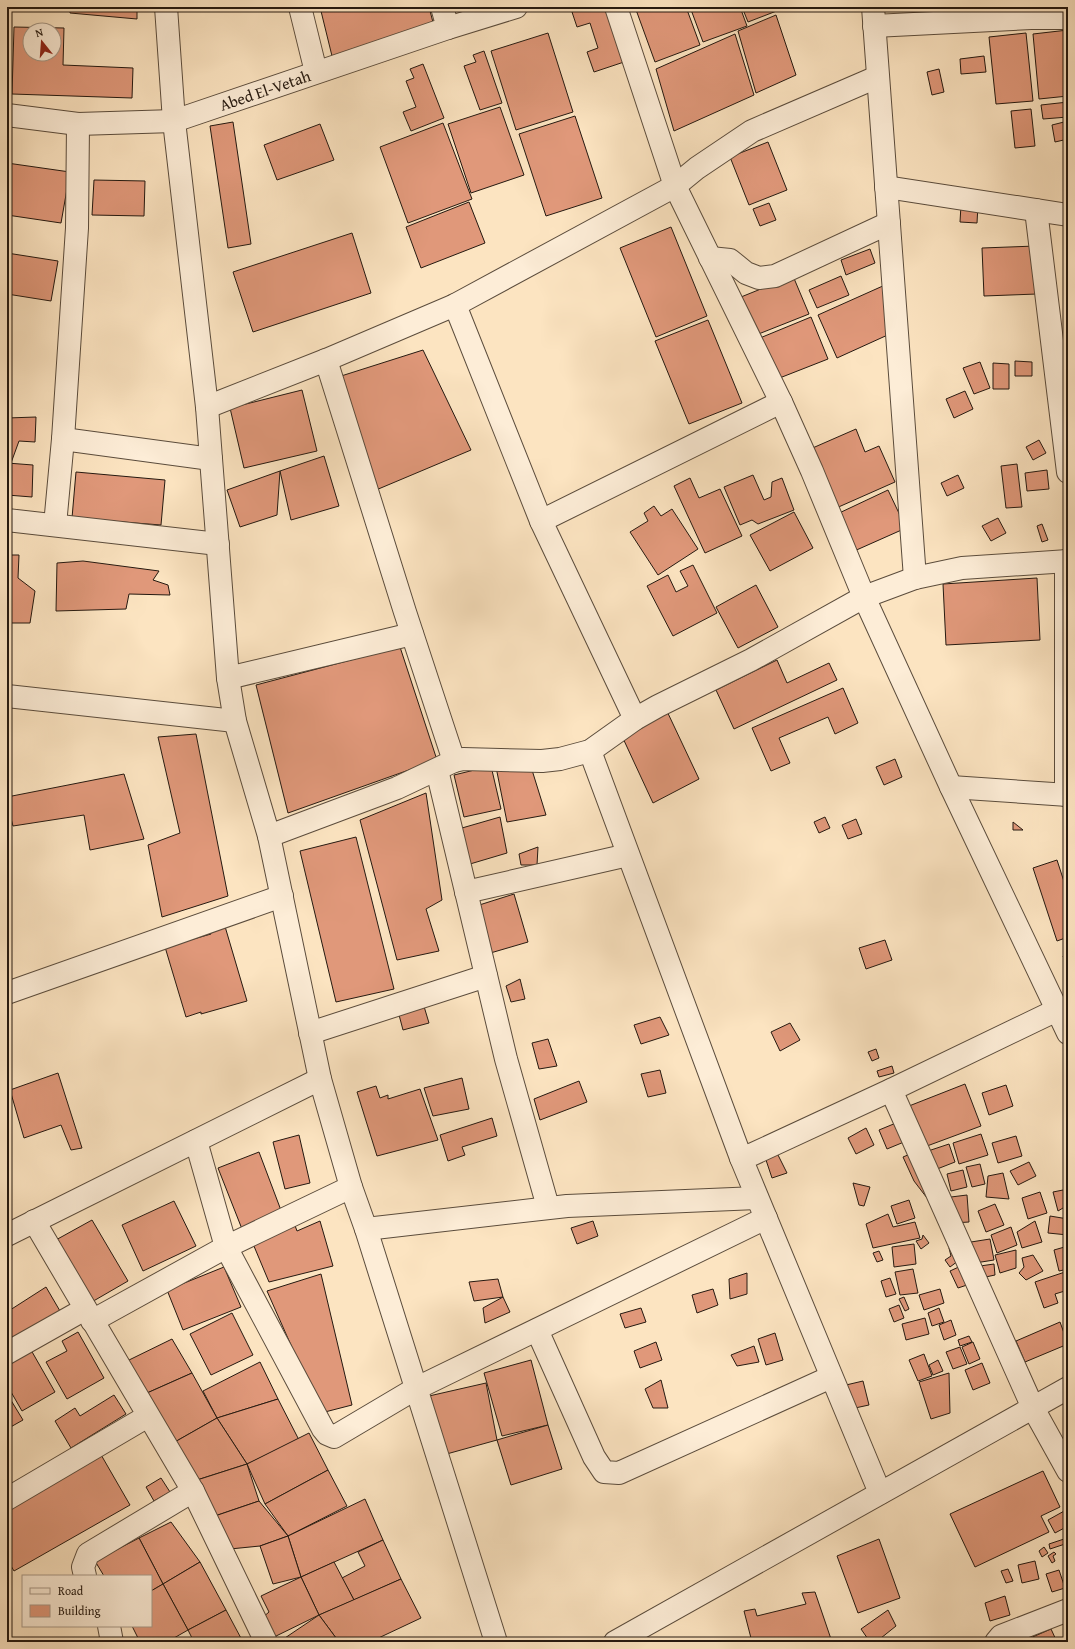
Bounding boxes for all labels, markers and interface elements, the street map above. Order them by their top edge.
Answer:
north arrow [22,22,62,62]
text: N [33,24,46,41]
street label: Abed El-Vetah [216,63,314,117]
legend [22,1575,152,1627]
text: Road [58,1582,84,1599]
text: Building [58,1602,101,1619]

